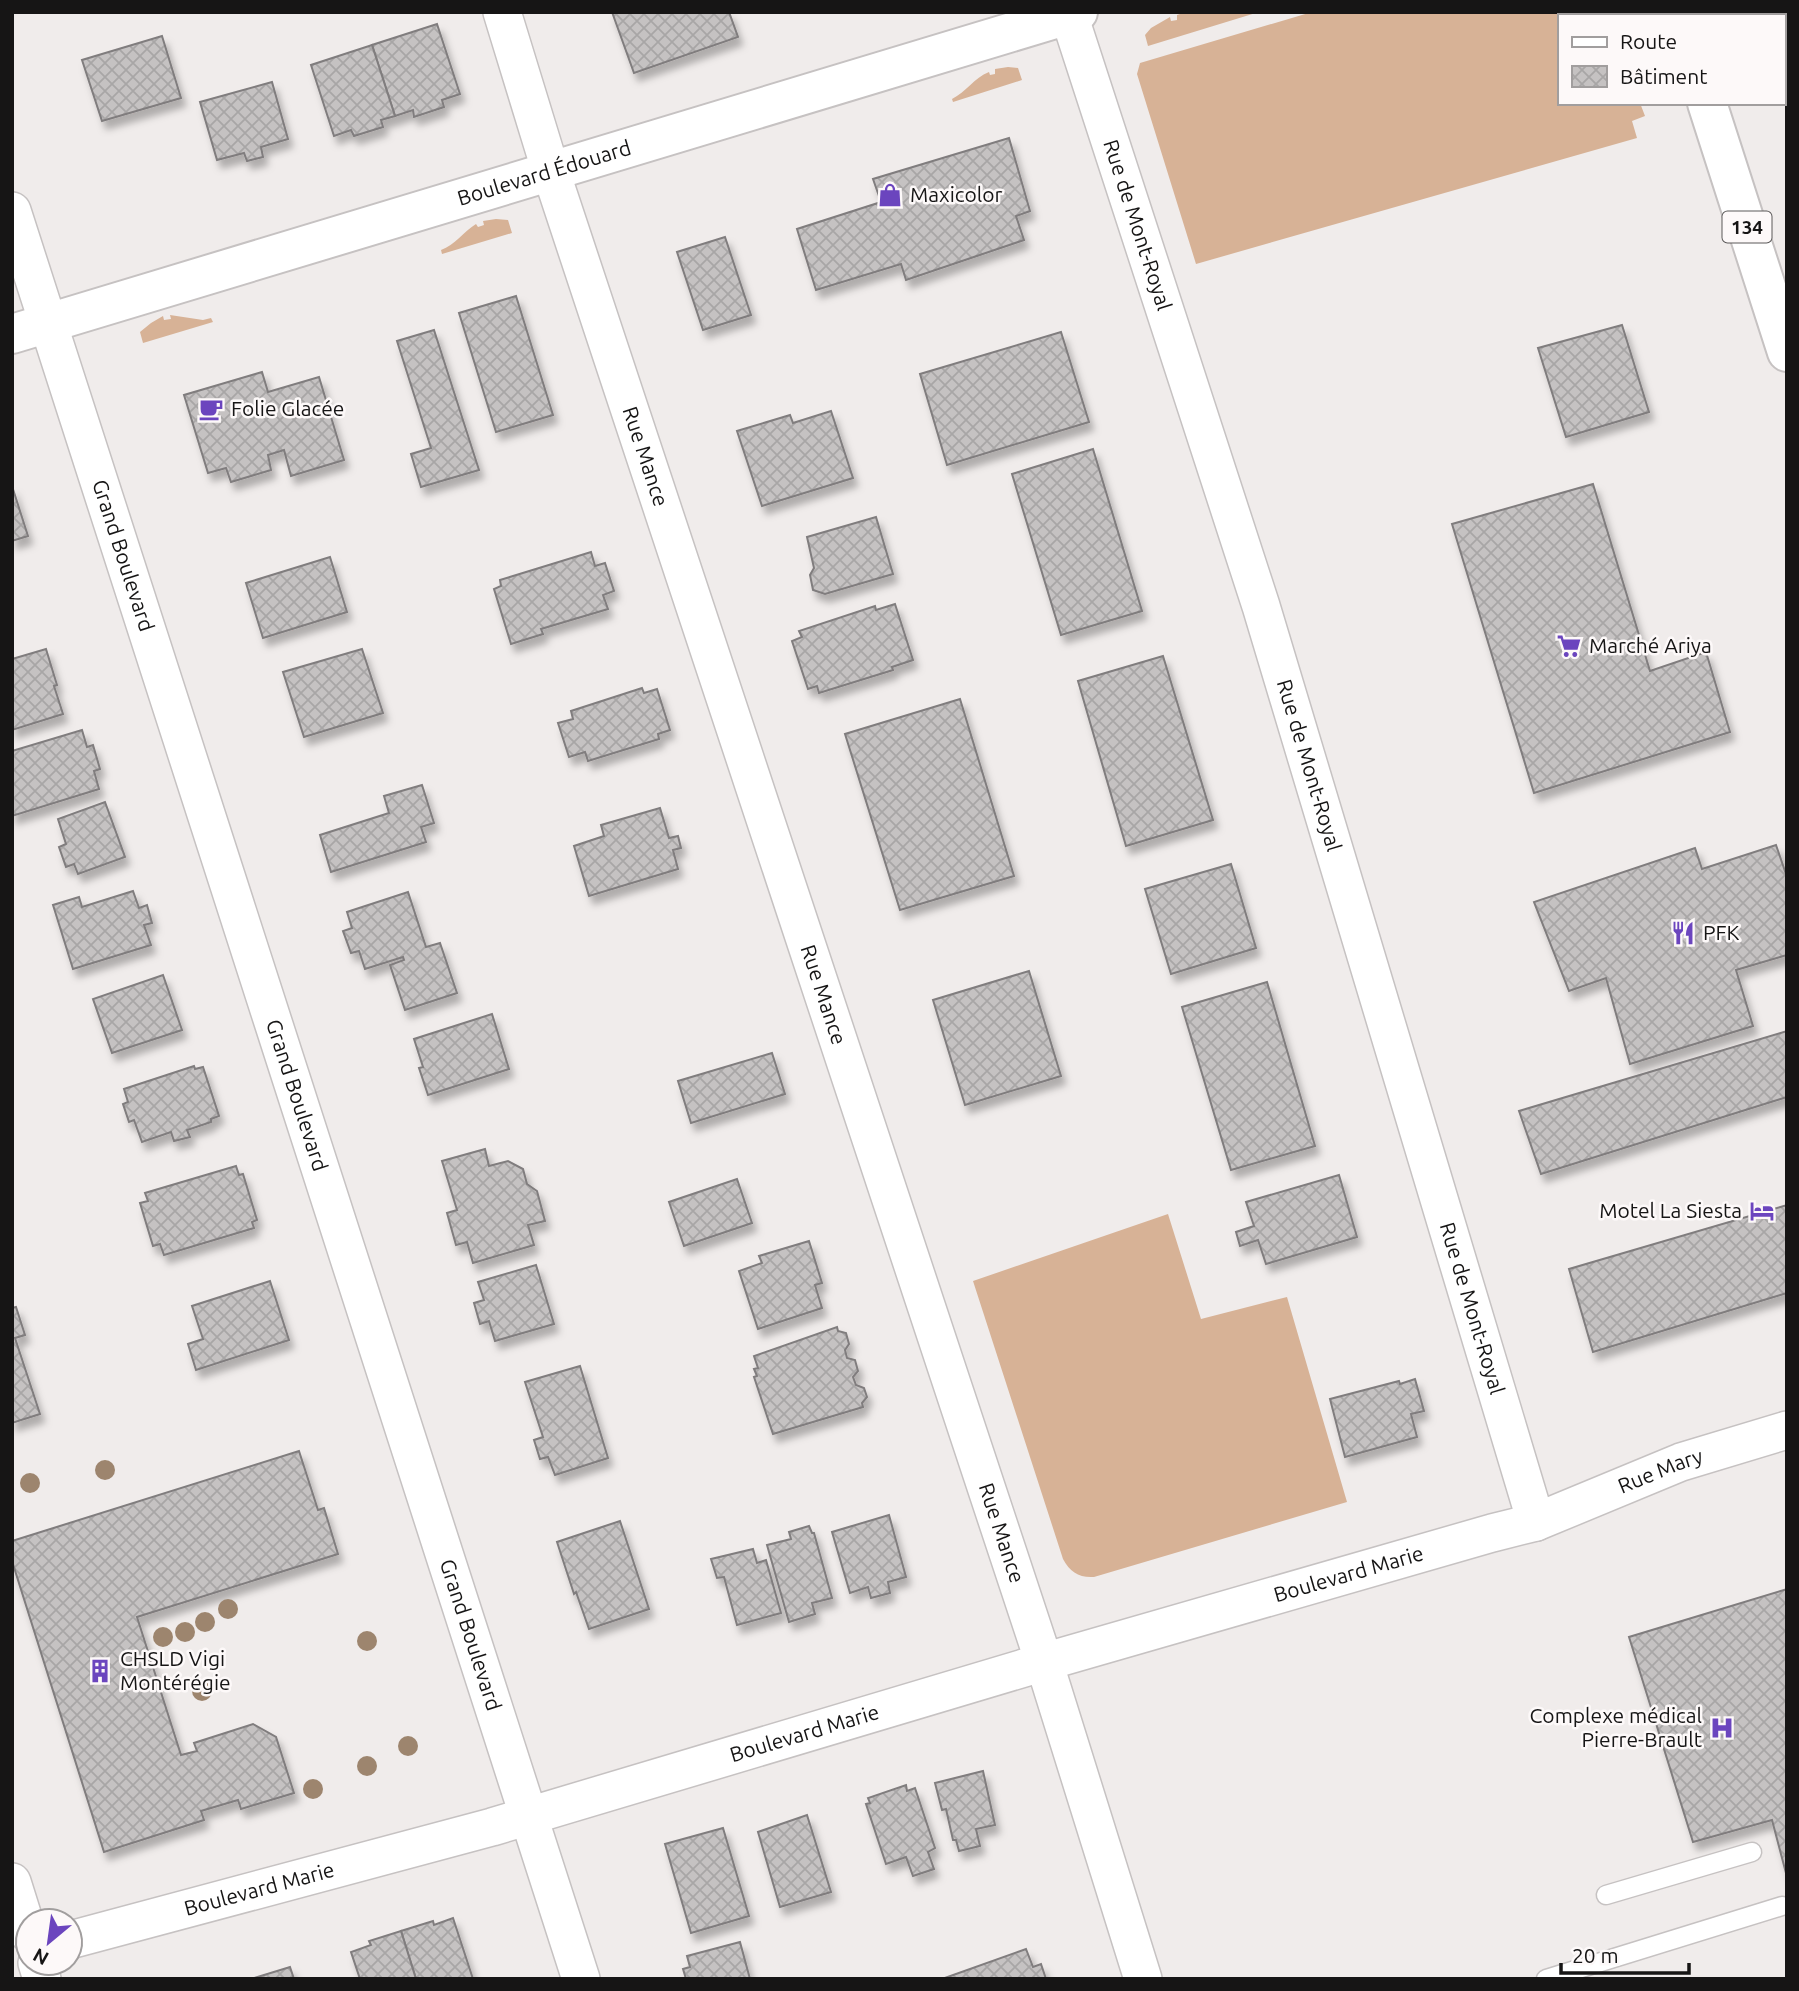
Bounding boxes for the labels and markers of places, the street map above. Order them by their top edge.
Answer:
shop icon: Maxicolor [876,181,904,209]
place label: Maxicolor [910,182,1003,206]
cafe icon: Folie Glacée [197,395,225,423]
place label: Folie Glacée [231,396,344,420]
supermarket icon: Marché Ariya [1555,632,1583,660]
place label: Marché Ariya [1589,633,1712,657]
restaurant icon: PFK [1669,919,1697,947]
place label: PFK [1703,920,1740,944]
hotel icon: Motel La Siesta [1748,1197,1776,1225]
place label: Motel La Siesta [1599,1198,1742,1222]
place label: CHSLD Vigi Montérégie [120,1646,231,1694]
building icon: CHSLD Vigi Montérégie [86,1657,114,1685]
place label: Complexe médical Pierre-Brault [1530,1703,1702,1751]
hospital icon: Complexe médical Pierre-Brault [1708,1714,1736,1742]

